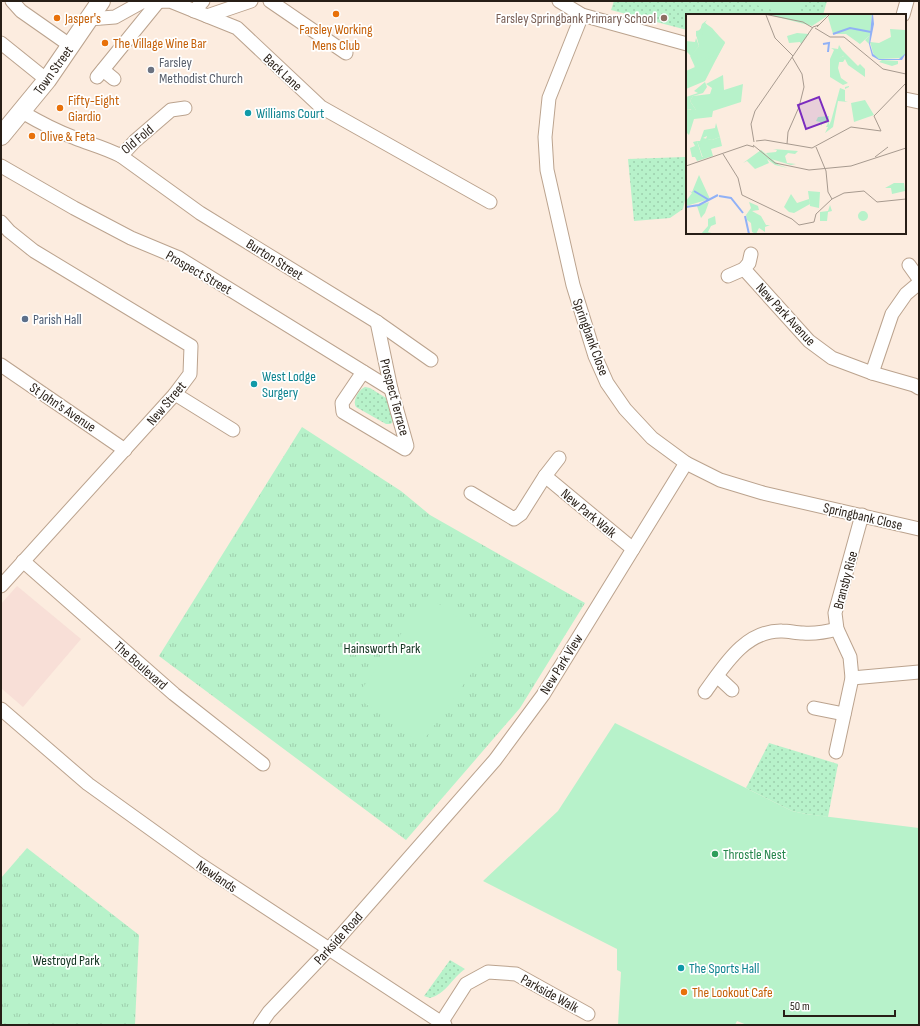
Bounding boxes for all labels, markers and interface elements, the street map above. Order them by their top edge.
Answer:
marker: Farsley Working Mens Club [331,9,341,19]
place label: Jasper's [64,10,101,27]
place label: Farsley Springbank Primary School [496,10,656,27]
marker: Jasper's [52,13,62,23]
marker: Farsley Springbank Primary School [659,13,669,23]
inset map [686,14,906,234]
place label: Farsley Working Mens Club [299,21,373,54]
place label: The Village Wine Bar [113,35,207,52]
marker: The Village Wine Bar [100,38,110,48]
street label: Town Street [30,43,77,98]
street label: Back Lane [260,50,306,95]
place label: Farsley Methodist Church [159,54,243,87]
marker: Farsley Methodist Church [146,65,156,75]
place label: Fifty-Eight Giardio [68,92,119,125]
marker: Fifty-Eight Giardio [55,103,65,113]
place label: Williams Court [256,105,324,122]
marker: Williams Court [243,108,253,118]
street label: Old Fold [118,121,157,158]
place label: Olive & Feta [40,128,95,145]
marker: Olive & Feta [27,131,37,141]
street label: Burton Street [243,235,306,284]
street label: Prospect Street [163,247,235,298]
street label: New Park Avenue [752,279,819,349]
street label: Springbank Close [569,296,612,378]
place label: Parish Hall [33,311,82,328]
marker: Parish Hall [20,314,30,324]
street label: Prospect Terrace [376,357,413,437]
place label: West Lodge Surgery [262,368,316,401]
street label: New Street [143,378,190,429]
street label: St John's Avenue [26,379,99,436]
marker: West Lodge Surgery [249,379,259,389]
street label: New Park Walk [557,485,621,542]
street label: Springbank Close [822,499,904,534]
street label: Bransby Rise [830,549,861,611]
street label: New Park View [536,631,587,698]
street label: The Boulevard [110,637,171,693]
park label: Hainsworth Park [344,640,421,657]
place label: Throstle Nest [723,846,786,863]
marker: Throstle Nest [710,849,720,859]
street label: Newlands [193,857,240,896]
street label: Parkside Road [310,908,367,968]
park label: Westroyd Park [32,952,100,969]
place label: The Sports Hall [689,960,759,977]
marker: The Sports Hall [676,963,686,973]
street label: Parkside Walk [518,971,582,1017]
place label: The Lookout Cafe [692,984,773,1001]
marker: The Lookout Cafe [679,987,689,997]
scale bar [784,992,895,1018]
text: 50 m [790,999,810,1014]

